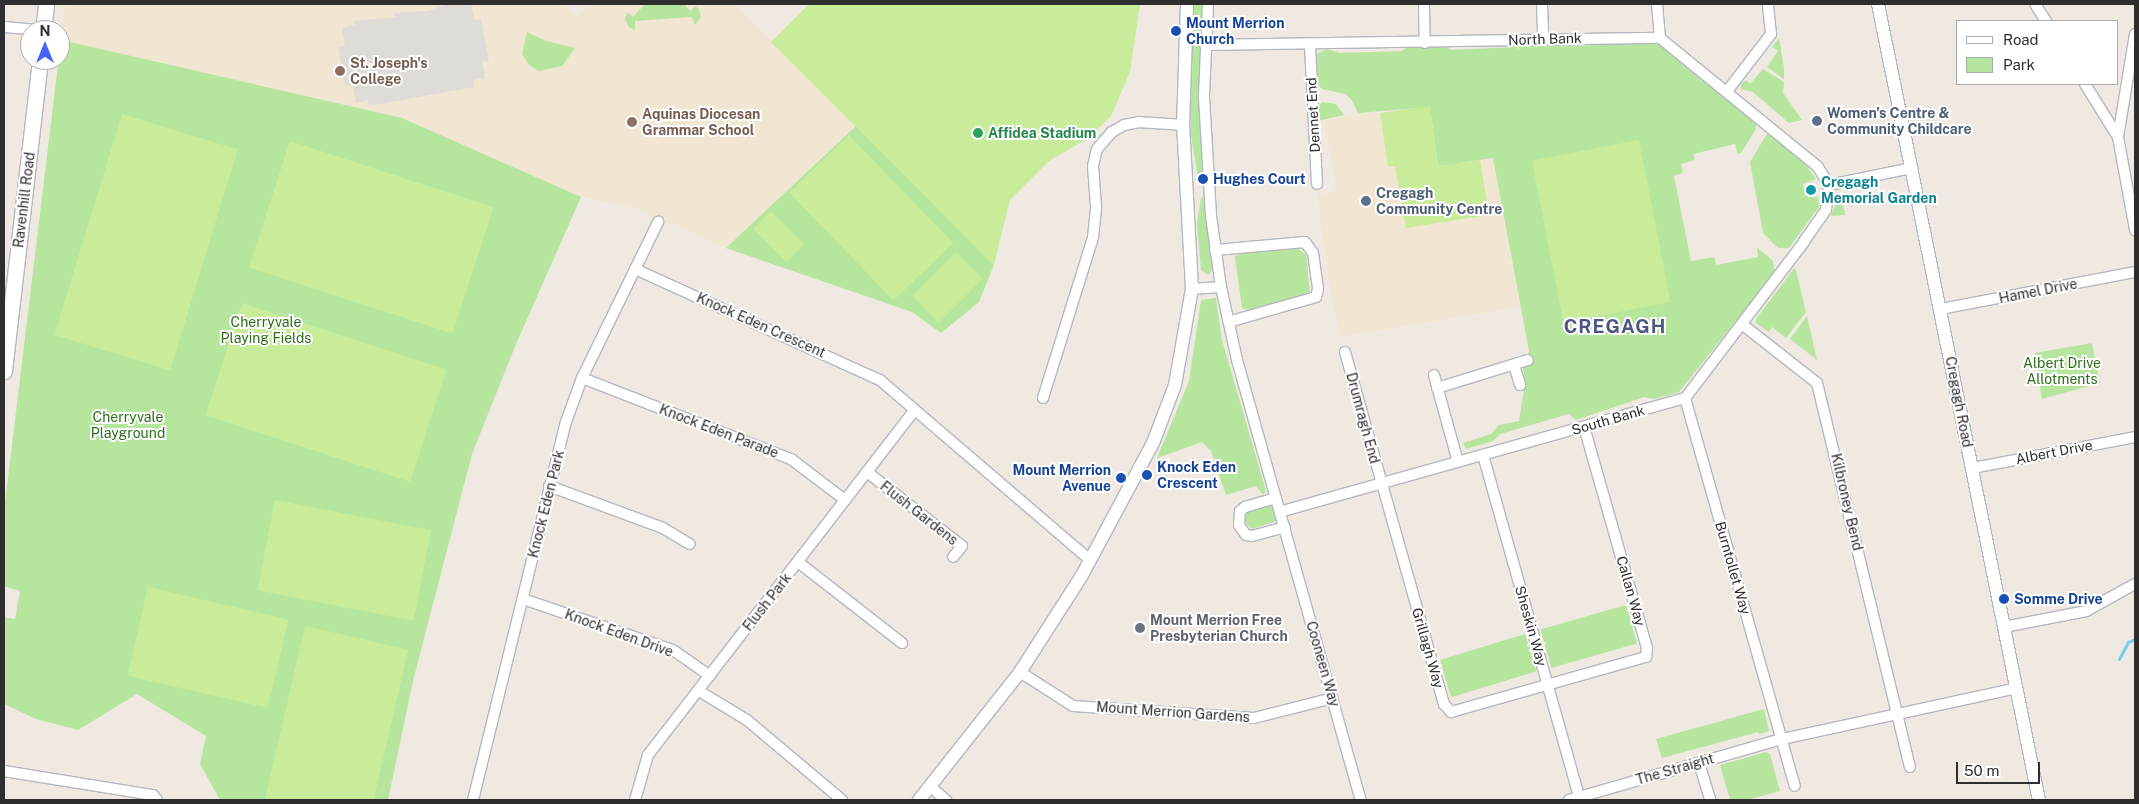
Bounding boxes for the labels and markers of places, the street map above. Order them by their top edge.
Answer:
place label: Mount Merrion Church [1186,15,1284,48]
marker: Mount Merrion Church [1170,25,1182,37]
place label: St. Joseph's College [350,55,428,88]
marker: St. Joseph's College [334,65,346,77]
place label: Women’s Centre & Community Childcare [1827,105,1972,138]
place label: Aquinas Diocesan Grammar School [642,106,760,138]
marker: Women’s Centre & Community Childcare [1811,115,1823,127]
marker: Aquinas Diocesan Grammar School [626,116,638,128]
place label: Affidea Stadium [988,125,1096,141]
marker: Affidea Stadium [972,127,984,139]
place label: Hughes Court [1213,171,1306,187]
marker: Hughes Court [1197,173,1209,185]
place label: Cregagh Memorial Garden [1821,174,1937,206]
marker: Cregagh Memorial Garden [1805,184,1817,196]
place label: Cregagh Community Centre [1376,185,1502,218]
marker: Cregagh Community Centre [1360,195,1372,207]
place label: Knock Eden Crescent [1157,459,1236,492]
place label: Mount Merrion Avenue [1013,462,1111,494]
marker: Knock Eden Crescent [1141,469,1153,481]
marker: Mount Merrion Avenue [1115,472,1127,484]
place label: Somme Drive [2014,591,2103,607]
marker: Somme Drive [1998,593,2010,605]
place label: Mount Merrion Free Presbyterian Church [1150,612,1288,644]
marker: Mount Merrion Free Presbyterian Church [1134,622,1146,634]

